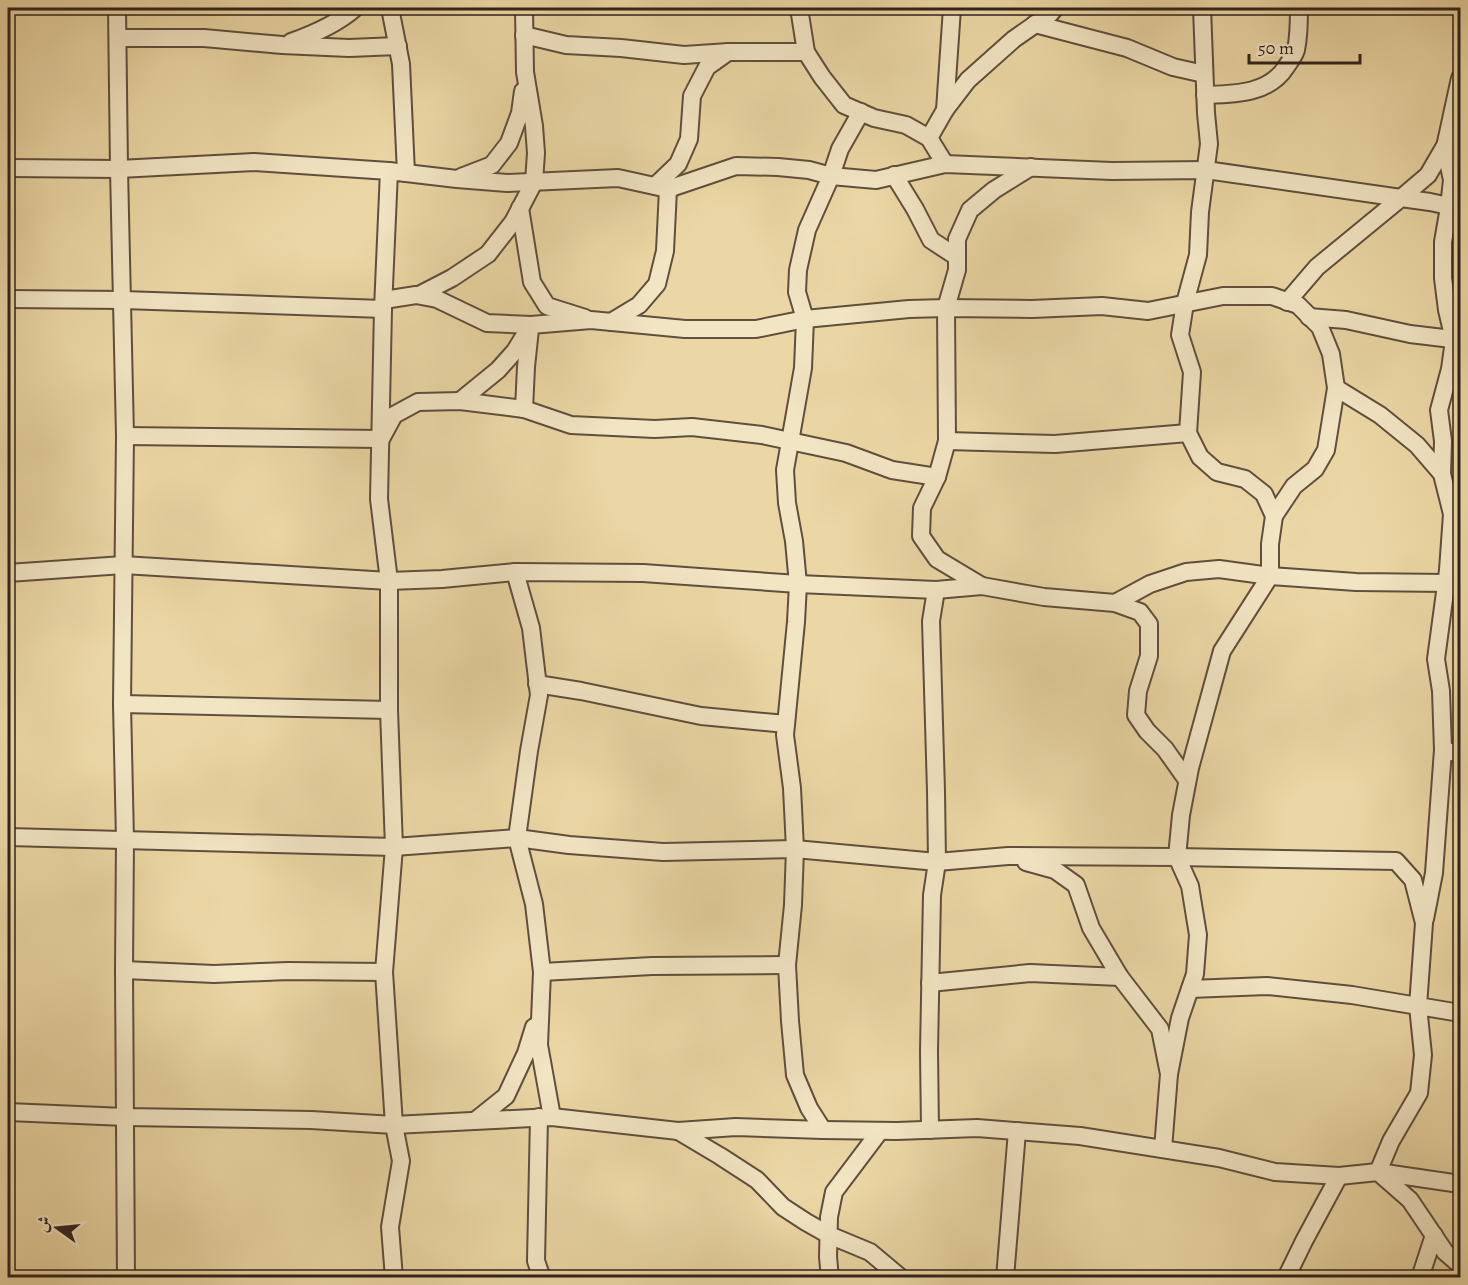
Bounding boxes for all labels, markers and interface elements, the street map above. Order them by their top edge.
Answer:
scale bar [1249,27,1360,65]
text: 50 m [1258,36,1294,60]
north arrow [27,1198,87,1258]
text: ش [31,1214,56,1235]

